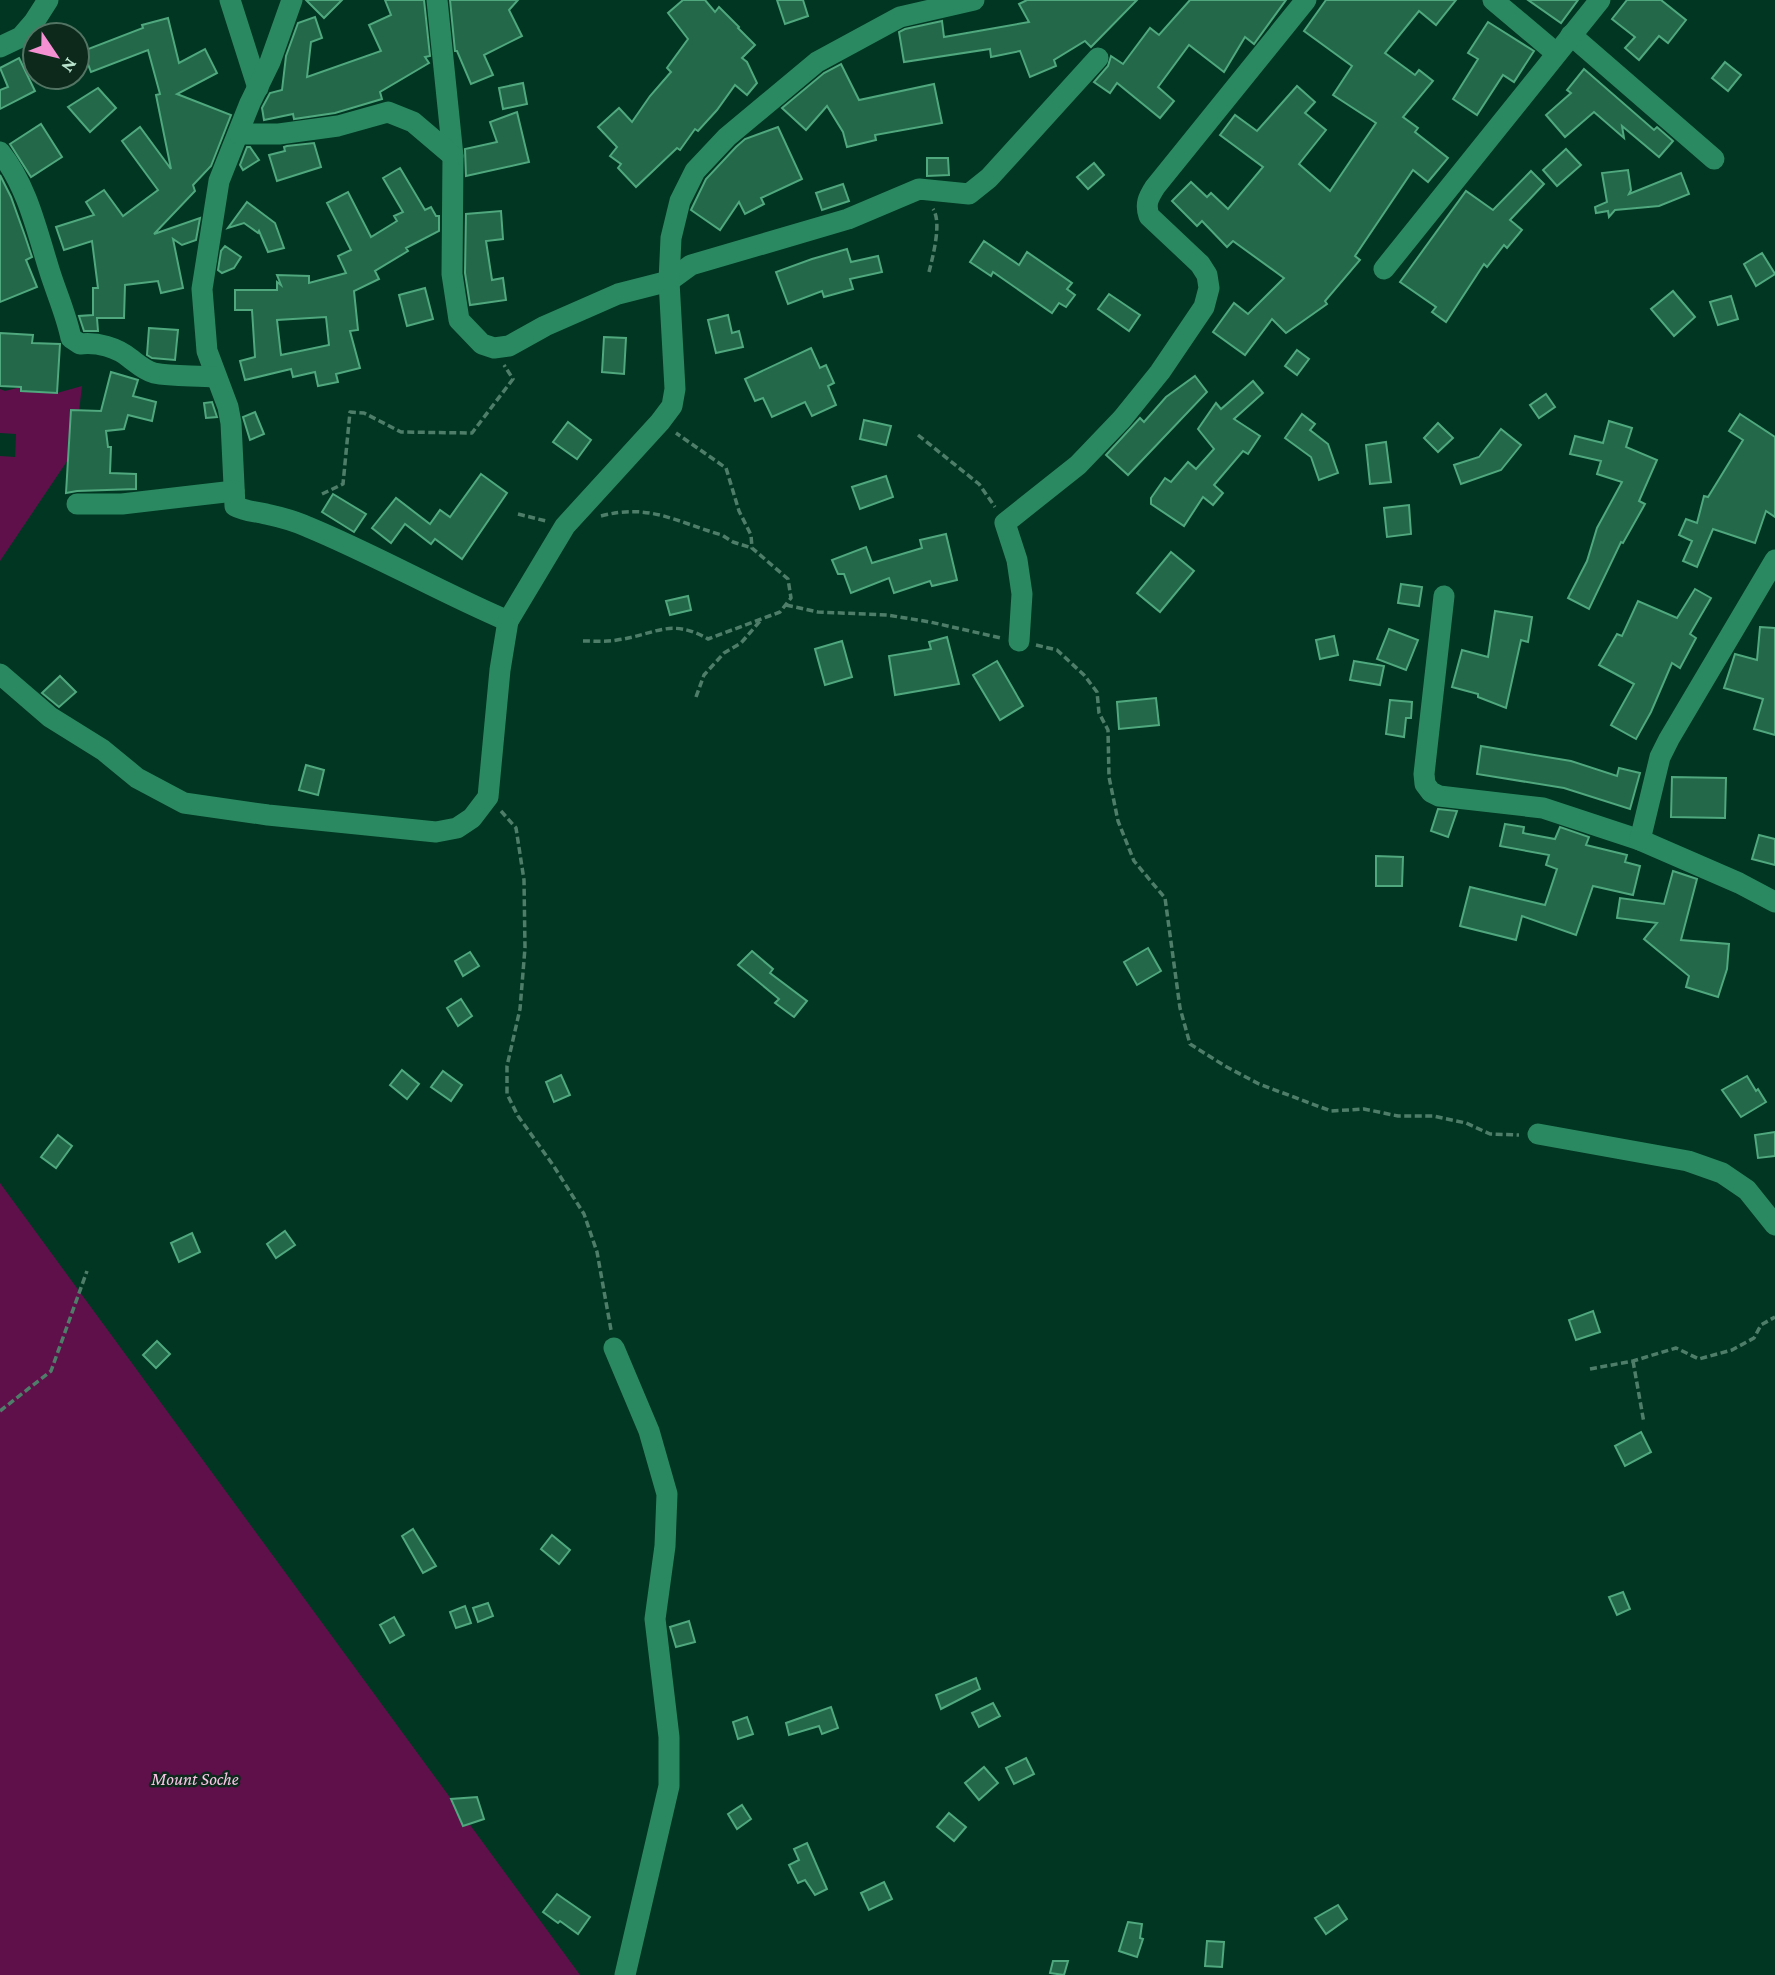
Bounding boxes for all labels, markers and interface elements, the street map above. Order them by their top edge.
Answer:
north arrow [21,21,91,91]
text: N [57,54,82,77]
park label: Mount Soche [150,1769,239,1789]

